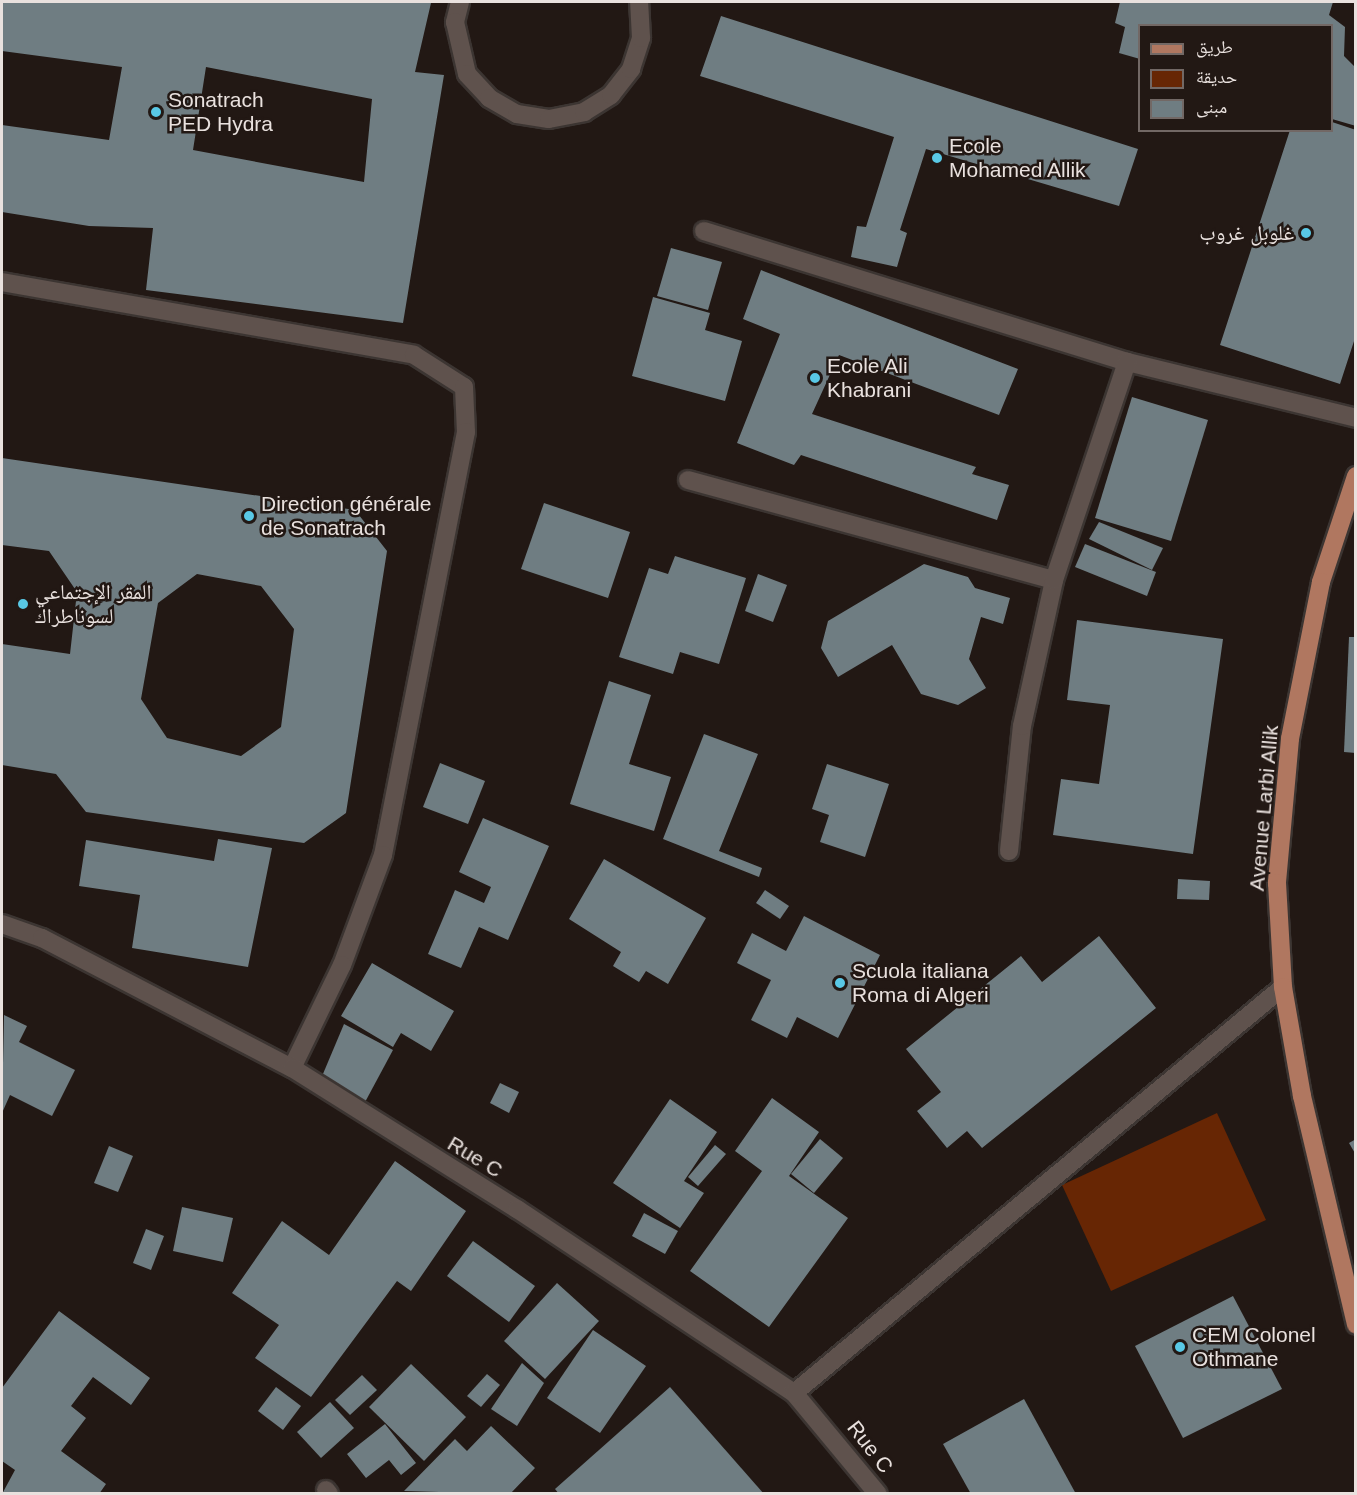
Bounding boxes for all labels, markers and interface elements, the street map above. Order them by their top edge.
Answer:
legend [1138,24,1333,132]
text: طريق [1196,37,1233,57]
text: حديقة [1196,67,1237,87]
place label: Sonatrach PED Hydra [168,87,273,137]
text: مبنى [1196,97,1227,117]
marker: Sonatrach PED Hydra [149,105,163,119]
place label: Ecole Mohamed Allik [949,133,1087,183]
marker: Ecole Mohamed Allik [930,151,944,165]
place label: غلوبل غروب [1199,220,1294,246]
marker: غلوبل غروب [1299,226,1313,240]
place label: Ecole Ali Khabrani [827,353,911,403]
marker: Ecole Ali Khabrani [808,371,822,385]
place label: Direction générale de Sonatrach [261,491,431,541]
marker: Direction générale de Sonatrach [242,509,256,523]
place label: المقر الإجتماعي لسوناطراك [35,579,151,629]
marker: المقر الإجتماعي لسوناطراك [16,597,30,611]
street label: Avenue Larbi Allik [1244,723,1284,893]
place label: Scuola italiana Roma di Algeri [852,958,990,1008]
marker: Scuola italiana Roma di Algeri [833,976,847,990]
street label: Rue C [443,1131,507,1183]
place label: CEM Colonel Othmane [1192,1322,1316,1372]
marker: CEM Colonel Othmane [1173,1340,1187,1354]
street label: Rue C [842,1416,898,1478]

